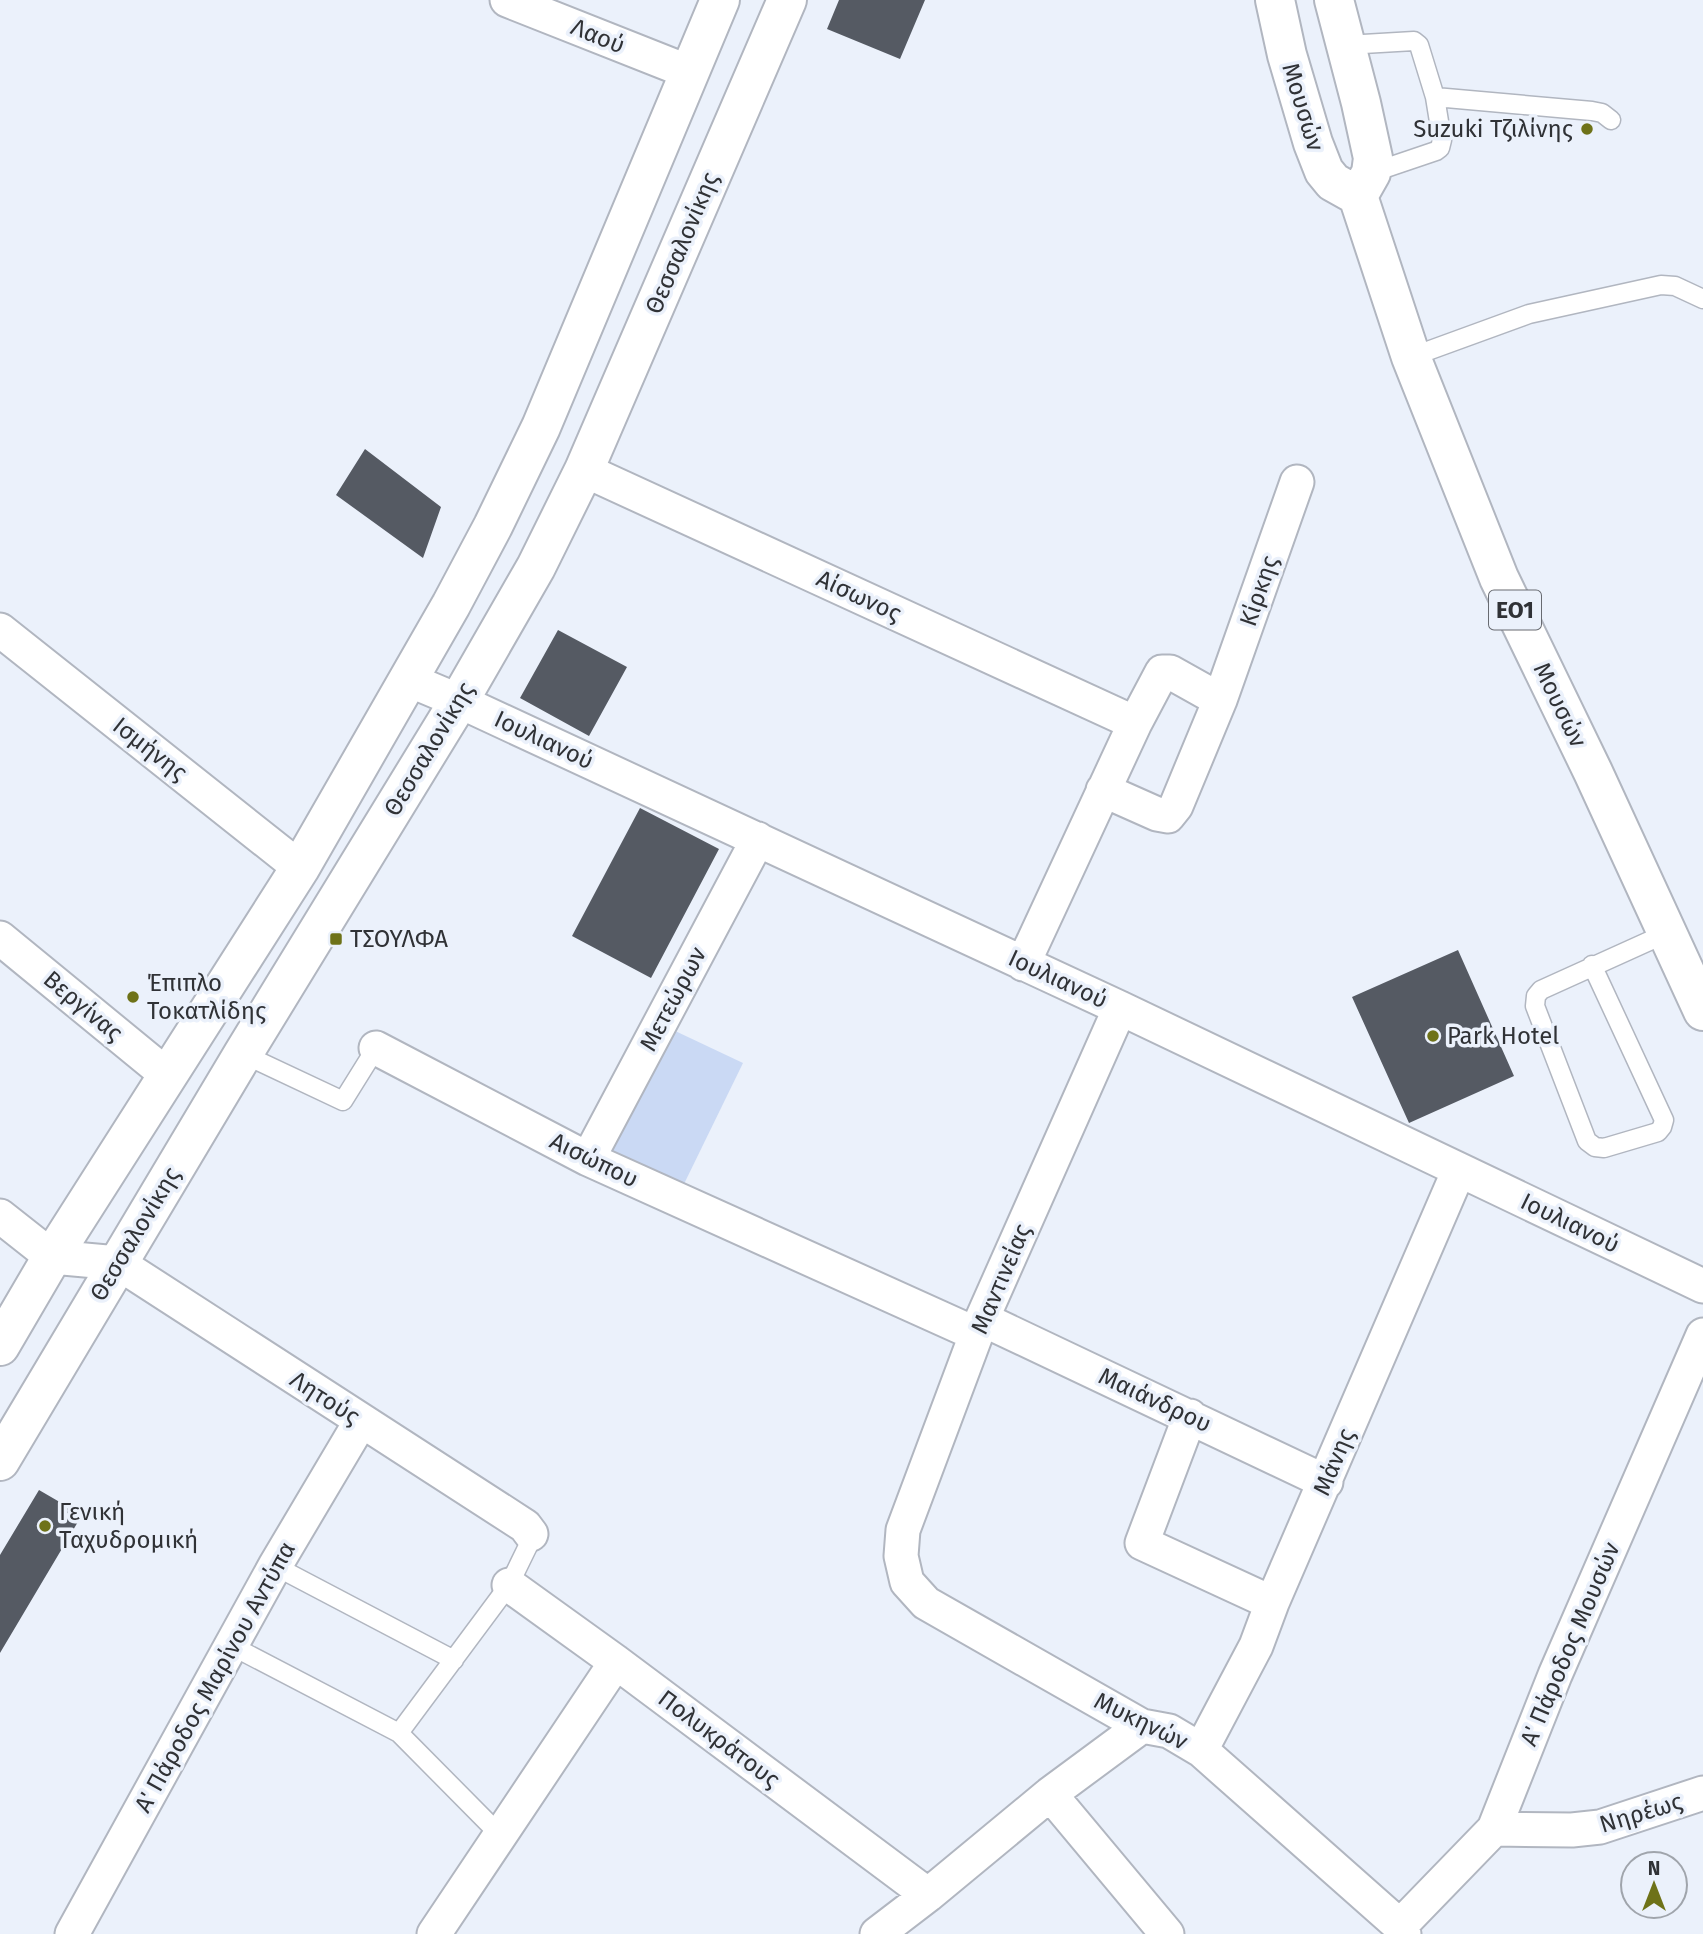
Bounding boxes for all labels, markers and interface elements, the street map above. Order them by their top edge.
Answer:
street label: Λαού [567,13,629,59]
street label: Μουσών [1276,60,1330,155]
place label: Suzuki Τζιλίνης [1413,115,1573,143]
marker: Suzuki Τζιλίνης [1579,121,1595,137]
street label: Θεσσαλονίκης [640,168,724,318]
street label: Κίρκης [1234,552,1284,630]
street label: Αίσωνος [812,564,906,628]
road number: ΕΟ1 [1489,590,1541,630]
street label: Μουσών [1528,658,1593,752]
street label: Θεσσαλονίκης [378,677,480,821]
street label: Ιουλιανού [490,705,598,775]
street label: Ισμήνης [107,711,193,787]
place label: ΤΣΟΥΛΦΑ [350,925,448,953]
marker: ΤΣΟΥΛΦΑ [328,931,344,947]
street label: Μετεώρων [634,942,712,1056]
street label: Ιουλιανού [1004,944,1112,1014]
street label: Βεργίνας [38,965,128,1047]
place label: Έπιπλο Τοκατλίδης [147,969,266,1025]
marker: Έπιπλο Τοκατλίδης [125,989,141,1005]
place label: Park Hotel [1447,1022,1559,1050]
marker: Park Hotel [1425,1028,1441,1044]
street label: Αισώπου [545,1127,643,1193]
street label: Θεσσαλονίκης [84,1162,186,1306]
street label: Ιουλιανού [1516,1187,1624,1259]
street label: Μαντινείας [965,1220,1037,1338]
street label: Μαιάνδρου [1094,1362,1216,1438]
street label: Λητούς [285,1365,365,1431]
street label: Μάνης [1307,1424,1361,1500]
place label: Γενική Ταχυδρομική [59,1498,198,1554]
marker: Γενική Ταχυδρομική [37,1518,53,1534]
street label: Α΄ Πάροδος Μαρίνου Αντύπα [129,1537,301,1817]
street label: Α΄ Πάροδος Μουσών [1514,1538,1626,1750]
street label: Πολυκράτους [653,1684,785,1794]
street label: Μυκηνών [1090,1686,1193,1756]
street label: Νηρέως [1596,1787,1686,1839]
north arrow [1619,1850,1689,1920]
text: N [1648,1857,1660,1880]

